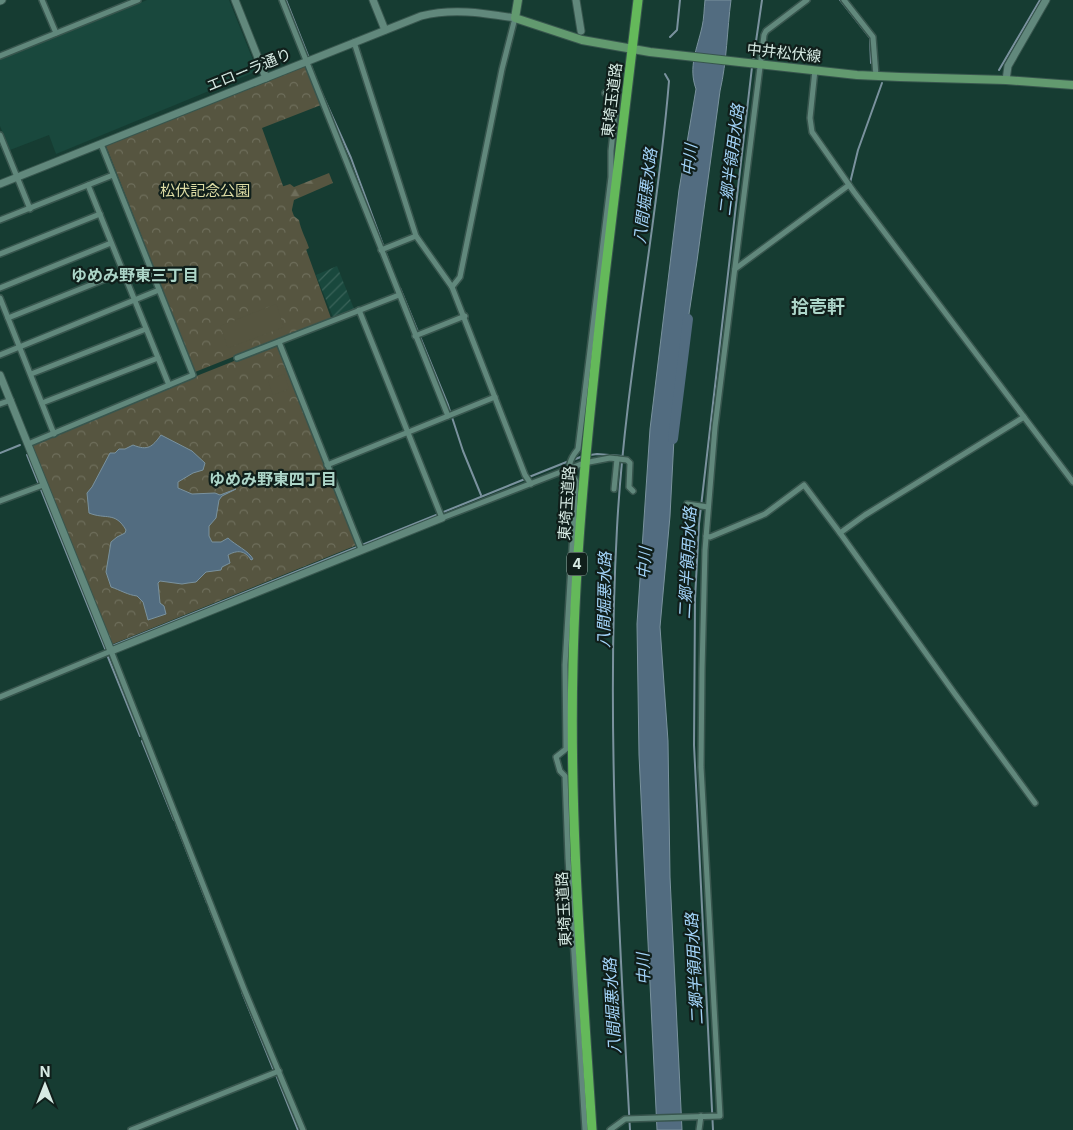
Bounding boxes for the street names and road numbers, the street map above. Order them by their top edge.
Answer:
street label: 中井松伏線 [746,39,822,66]
street label: エローラ通り [204,44,294,95]
street label: 東埼玉道路 [598,62,626,138]
street label: 東埼玉道路 [554,465,579,541]
road number: 4 [567,552,587,576]
street label: 東埼玉道路 [552,871,575,947]

